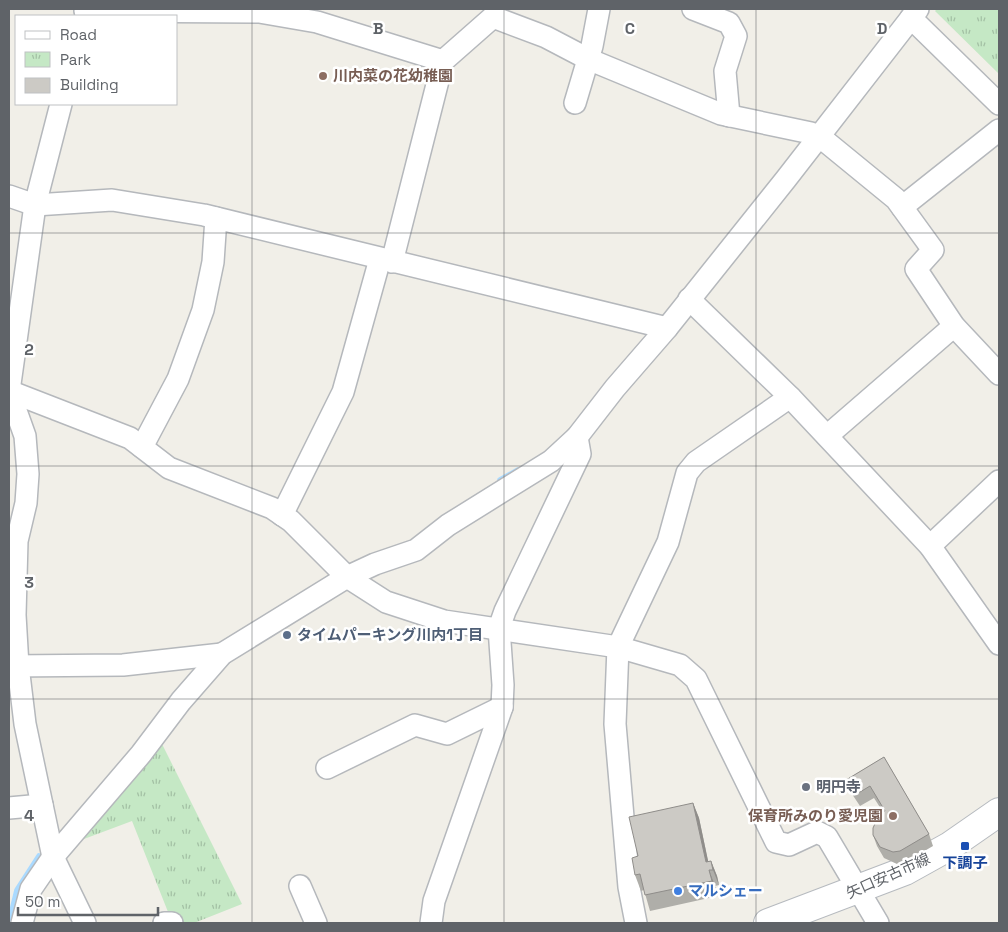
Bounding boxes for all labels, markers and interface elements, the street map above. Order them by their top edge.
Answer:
legend [15,15,178,105]
text: B [373,18,383,39]
text: C [625,18,635,39]
text: D [877,18,887,39]
text: Road [60,25,97,44]
text: Park [60,50,91,69]
place label: 川内菜の花幼稚園 [333,66,453,85]
marker: 川内菜の花幼稚園 [317,70,329,82]
text: Building [60,75,119,94]
text: 2 [24,339,34,360]
text: 3 [24,572,34,593]
place label: タイムパーキング川内1丁目 [297,625,483,644]
marker: タイムパーキング川内1丁目 [281,629,293,641]
place label: 明円寺 [816,777,861,796]
marker: 明円寺 [800,781,812,793]
text: 4 [24,805,34,826]
place label: 保育所みのり愛児園 [748,806,883,825]
marker: 保育所みのり愛児園 [887,810,899,822]
marker: 下調子 [959,840,971,852]
street label: 矢口安古市線 [843,849,933,903]
place label: 下調子 [942,853,988,872]
place label: マルシェー [688,881,763,900]
scale bar [18,884,158,916]
marker: マルシェー [672,885,684,897]
text: 50 m [25,892,60,911]

